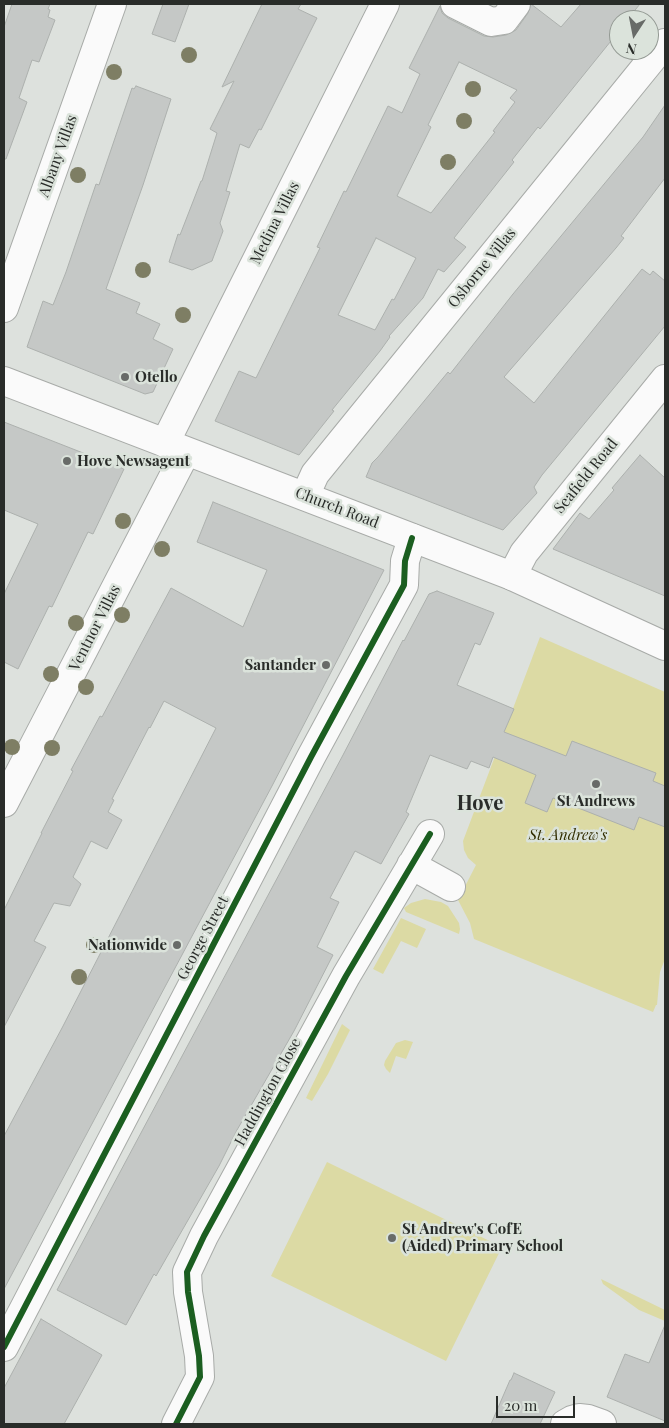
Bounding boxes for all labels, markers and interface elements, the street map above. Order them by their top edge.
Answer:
north arrow [609,10,659,60]
text: N [624,39,638,60]
street label: Albany Villas [35,113,81,199]
street label: Medina Villas [247,179,303,267]
street label: Osborne Villas [444,224,520,312]
place label: Otello [135,368,177,386]
marker: Otello [119,371,131,383]
street label: Seafield Road [550,435,622,517]
place label: Hove Newsagent [77,452,190,470]
marker: Hove Newsagent [61,455,73,467]
street label: Church Road [293,484,381,532]
street label: Ventnor Villas [66,582,124,674]
place label: Santander [245,656,316,674]
marker: Santander [320,659,332,671]
marker: St Andrews [590,778,602,790]
district label: Hove [457,792,503,816]
place label: St Andrews [557,792,635,810]
park label: St. Andrew's [529,826,607,844]
street label: George Street [173,893,233,983]
place label: Nationwide [88,936,167,954]
marker: Nationwide [171,939,183,951]
street label: Haddington Close [231,1035,305,1149]
place label: St Andrew's CofE (Aided) Primary School [402,1220,563,1255]
marker: St Andrew's CofE (Aided) Primary School [386,1232,398,1244]
scale bar [499,1386,578,1418]
text: 20 m [504,1395,537,1415]

